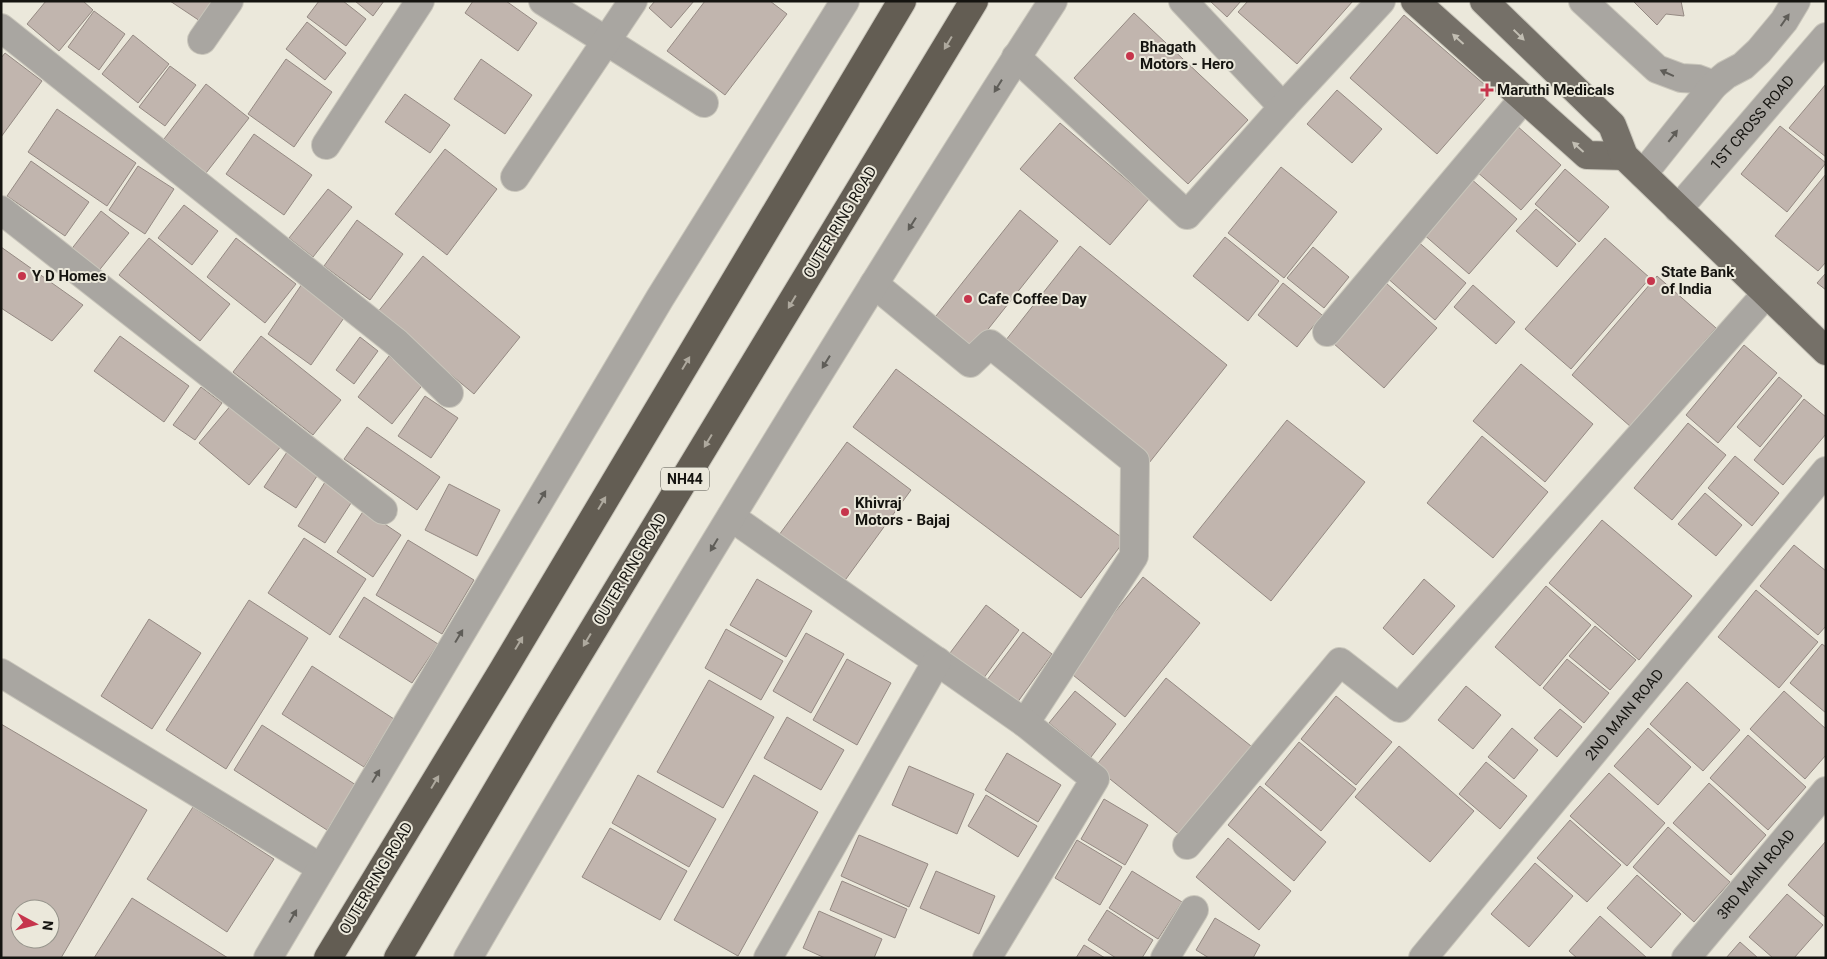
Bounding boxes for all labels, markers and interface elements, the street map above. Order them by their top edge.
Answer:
one-way arrow [1780,13,1790,27]
one-way arrow [1512,29,1524,41]
one-way arrow [1452,33,1464,45]
one-way arrow [944,36,953,49]
place label: Bhagath Motors - Hero [1140,38,1234,73]
marker: Bhagath Motors - Hero [1124,50,1136,62]
one-way arrow [1660,69,1674,77]
street label: 1ST CROSS ROAD [1706,71,1798,174]
one-way arrow [994,80,1003,93]
place label: Maruthi Medicals [1497,81,1615,99]
marker: Maruthi Medicals [1481,84,1493,96]
one-way arrow [1668,130,1679,143]
one-way arrow [1572,142,1585,153]
street label: OUTER RING ROAD [799,163,881,281]
one-way arrow [907,217,916,230]
place label: State Bank of India [1661,263,1735,298]
place label: Y D Homes [32,267,107,285]
marker: Y D Homes [16,270,28,282]
marker: State Bank of India [1645,275,1657,287]
place label: Cafe Coffee Day [978,290,1087,308]
marker: Cafe Coffee Day [962,293,974,305]
one-way arrow [787,295,796,308]
one-way arrow [821,355,831,368]
one-way arrow [681,357,690,370]
one-way arrow [703,434,712,447]
road number: NH44 [661,468,709,490]
one-way arrow [538,490,547,503]
place label: Khivraj Motors - Bajaj [855,494,950,529]
one-way arrow [598,497,607,510]
marker: Khivraj Motors - Bajaj [839,506,851,518]
street label: OUTER RING ROAD [589,510,671,628]
one-way arrow [709,539,718,552]
one-way arrow [455,630,464,643]
one-way arrow [583,633,592,646]
one-way arrow [515,636,524,649]
street label: 2ND MAIN ROAD [1581,665,1668,764]
one-way arrow [371,769,380,782]
one-way arrow [430,775,439,788]
street label: OUTER RING ROAD [335,819,417,937]
street label: 3RD MAIN ROAD [1713,826,1799,923]
north arrow [10,899,60,949]
one-way arrow [289,908,297,923]
text: N [39,920,56,931]

